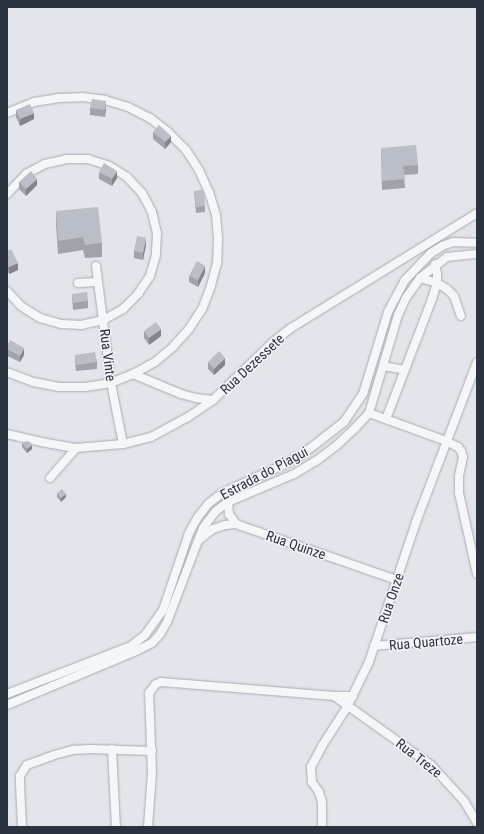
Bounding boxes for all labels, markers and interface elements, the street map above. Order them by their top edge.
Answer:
street label: Rua Vinte [96,328,120,382]
street label: Rua Dezessete [217,330,287,398]
street label: Estrada do Piagui [217,443,311,503]
street label: Rua Quinze [264,527,328,563]
street label: Rua Onze [375,571,407,625]
street label: Rua Quartoze [388,630,464,654]
street label: Rua Treze [392,735,446,781]

